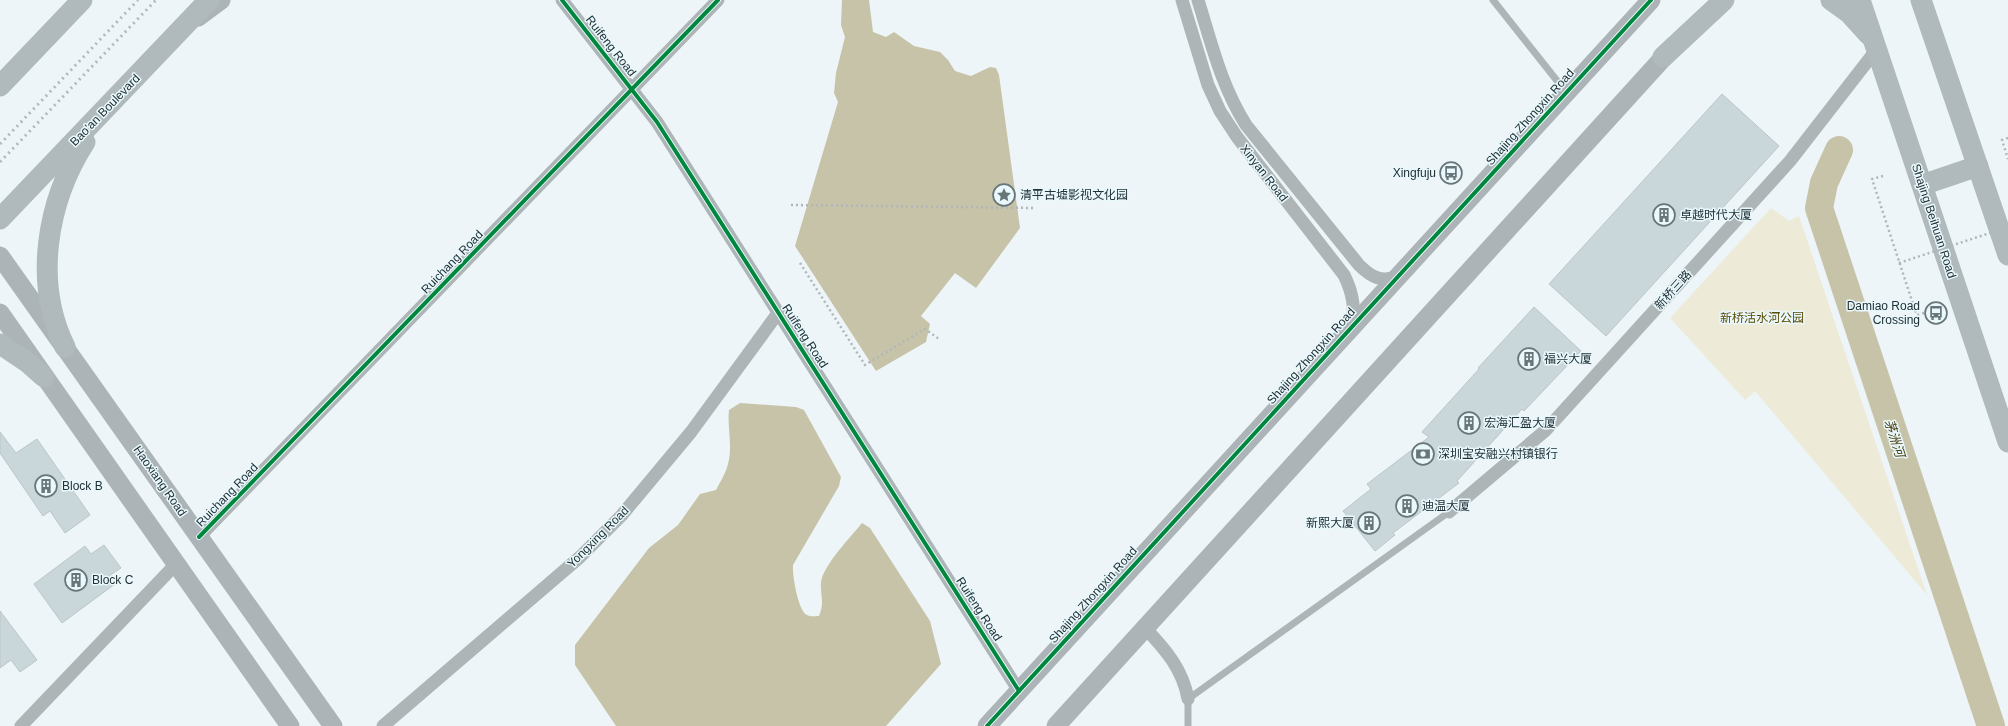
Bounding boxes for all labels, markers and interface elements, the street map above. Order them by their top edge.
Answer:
street label: Ruifeng Road [583,13,639,79]
street label: Shajing Zhongxin Road [1483,66,1577,168]
street label: Bao'an Boulevard [67,71,143,149]
street label: Xinyan Road [1237,142,1291,204]
bus stop icon: Xingfuju [1438,160,1464,186]
street label: Shajing Beihuan Road [1909,162,1959,280]
place label: Xingfuju [1393,166,1436,180]
place icon: 清平古墟影视文化园 [991,182,1017,208]
place label: 清平古墟影视文化园 [1020,188,1128,202]
building icon: 卓越时代大厦 [1651,202,1677,228]
place label: 卓越时代大厦 [1680,208,1752,222]
street label: Ruichang Road [418,227,486,297]
street label: 新桥三路 [1652,267,1694,313]
place label: Damiao Road Crossing [1847,299,1920,327]
bus stop icon: Damiao Road Crossing [1923,300,1949,326]
street label: Ruifeng Road [779,301,831,371]
street label: Shajing Zhongxin Road [1264,305,1358,407]
park label: 新桥活水河公园 [1720,311,1804,325]
building icon: 福兴大厦 [1516,346,1542,372]
place label: 福兴大厦 [1544,352,1592,366]
building icon: 宏海汇盈大厦 [1456,410,1482,436]
place label: 宏海汇盈大厦 [1484,416,1556,430]
water label: 茅洲河 [1881,417,1909,462]
bank icon: 深圳宝安融兴村镇银行 [1410,441,1436,467]
street label: Haoxiang Road [131,443,189,519]
place label: 深圳宝安融兴村镇银行 [1438,447,1558,461]
street label: Ruichang Road [193,460,261,530]
building icon: Block B [33,473,59,499]
place label: Block B [62,479,103,493]
building icon: 迪温大厦 [1394,493,1420,519]
place label: 迪温大厦 [1422,499,1470,513]
street label: Yongxing Road [564,503,632,571]
building icon: 新熙大厦 [1356,510,1382,536]
place label: 新熙大厦 [1306,516,1354,530]
street label: Shajing Zhongxin Road [1046,544,1140,646]
building icon: Block C [63,567,89,593]
place label: Block C [92,573,134,587]
street label: Ruifeng Road [953,574,1005,644]

